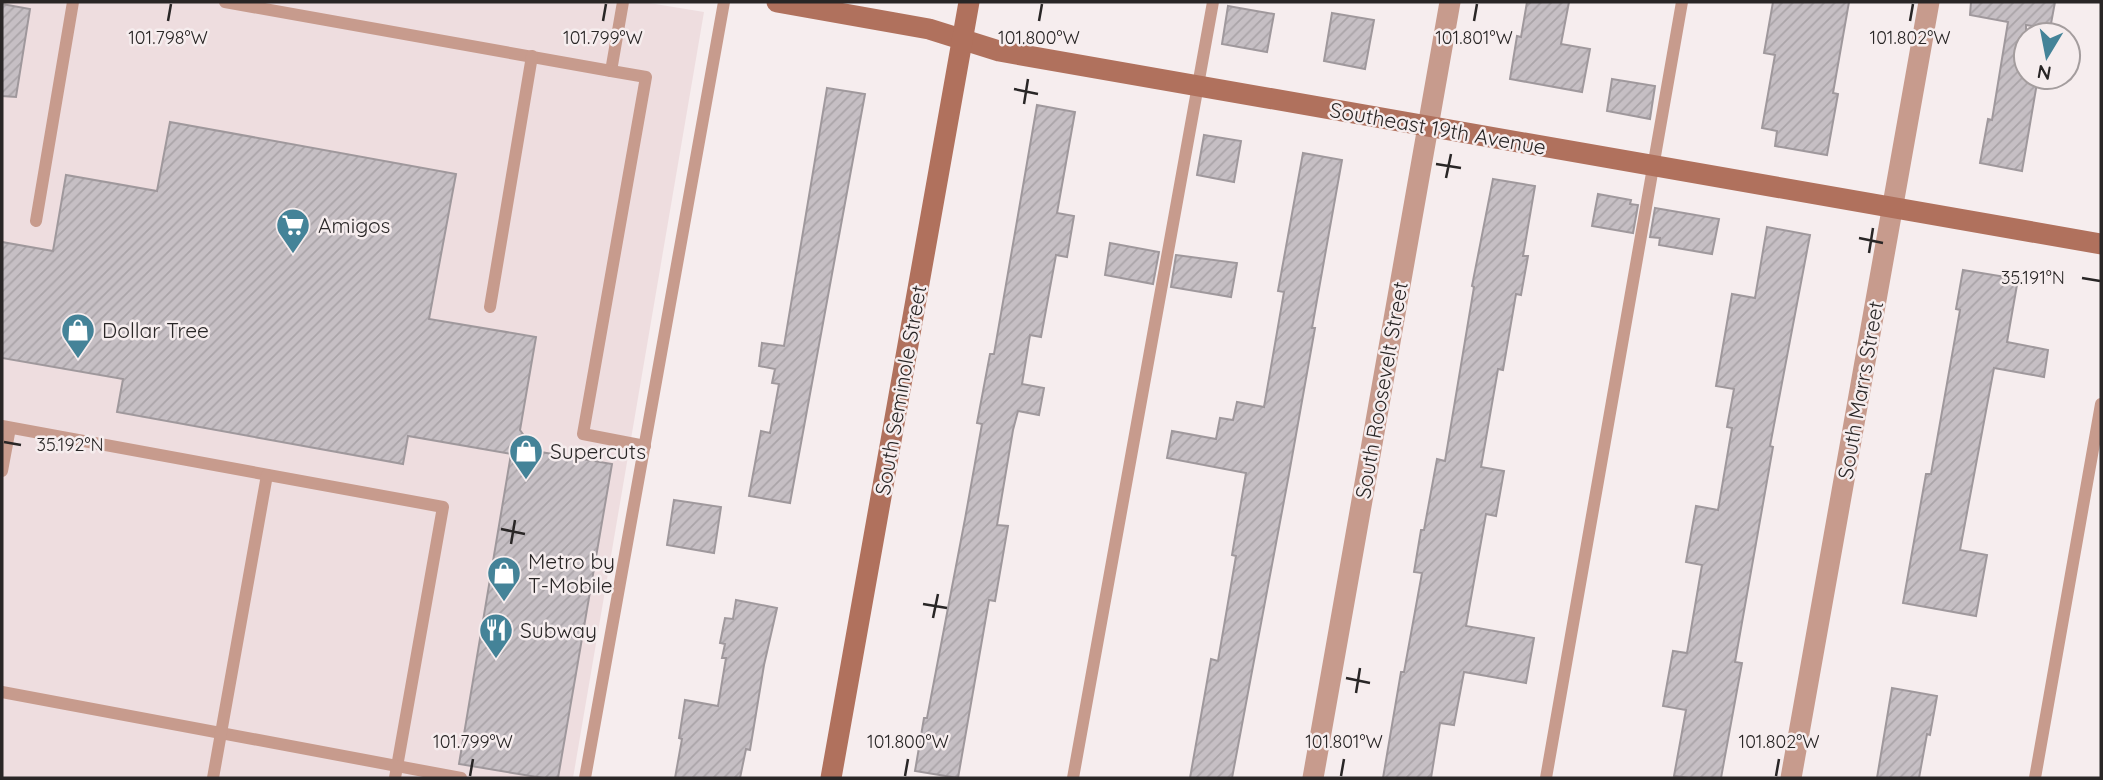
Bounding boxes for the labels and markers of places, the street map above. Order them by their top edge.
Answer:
supermarket icon: Amigos [274,206,312,255]
place label: Amigos [318,212,390,238]
shop icon: Dollar Tree [59,311,97,360]
place label: Dollar Tree [102,317,209,343]
shop icon: Supercuts [507,432,545,481]
place label: Supercuts [550,438,646,464]
place label: Metro by T-Mobile [528,548,615,598]
shop icon: Metro by T-Mobile [485,554,523,603]
restaurant icon: Subway [477,611,515,660]
place label: Subway [520,617,597,643]

